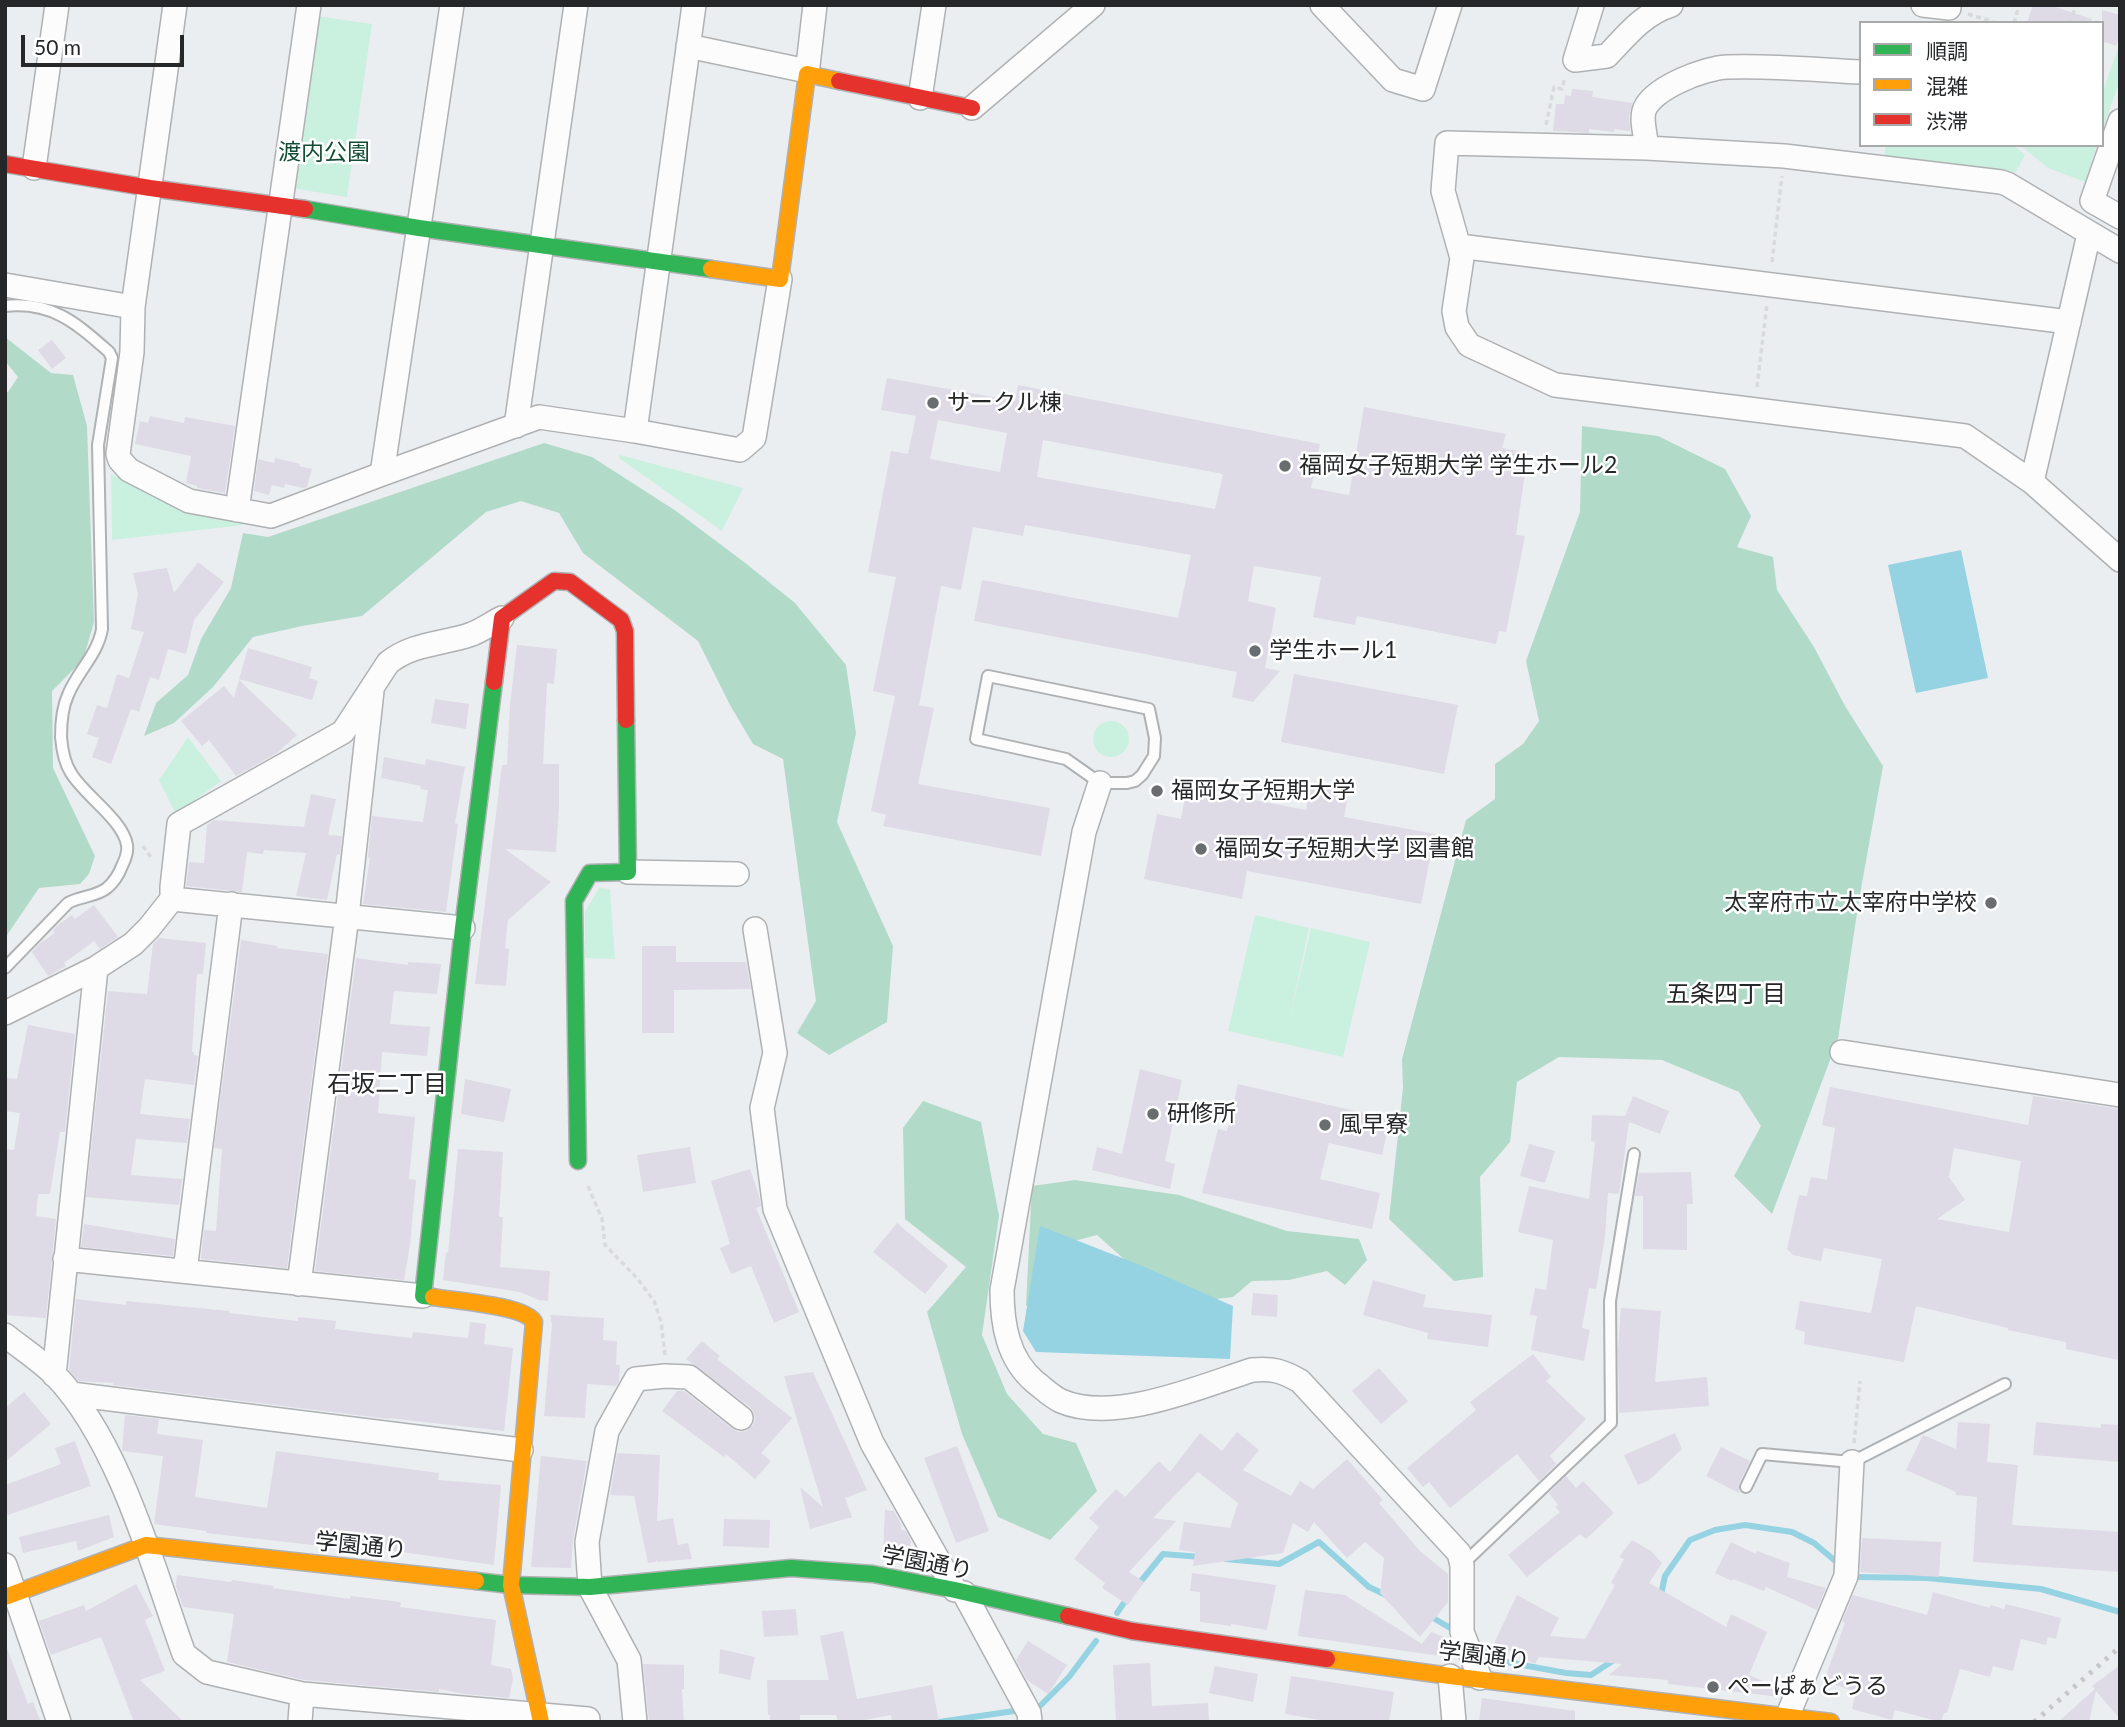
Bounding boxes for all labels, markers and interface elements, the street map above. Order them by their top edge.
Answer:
scale bar [24,21,187,65]
legend [1859,21,2104,147]
text: 50 m [34,34,81,59]
text: 順調 [1926,38,1968,63]
text: 混雑 [1926,73,1968,98]
text: 渋滞 [1926,108,1968,133]
park label: 渡内公園 [278,139,370,167]
place label: サークル棟 [947,389,1062,417]
marker: サークル棟 [925,395,941,411]
place label: 福岡女子短期大学 学生ホール2 [1299,452,1617,480]
marker: 福岡女子短期大学 学生ホール2 [1277,458,1293,474]
place label: 学生ホール1 [1269,637,1397,665]
marker: 学生ホール1 [1247,643,1263,659]
place label: 福岡女子短期大学 [1171,777,1355,805]
marker: 福岡女子短期大学 [1149,783,1165,799]
place label: 福岡女子短期大学 図書館 [1215,835,1474,863]
marker: 福岡女子短期大学 図書館 [1193,841,1209,857]
place label: 太宰府市立太宰府中学校 [1724,889,1977,917]
marker: 太宰府市立太宰府中学校 [1983,895,1999,911]
district label: 五条四丁目 [1666,980,1786,1008]
district label: 石坂二丁目 [327,1070,447,1098]
place label: 研修所 [1167,1100,1236,1128]
marker: 研修所 [1145,1106,1161,1122]
place label: 風早寮 [1339,1111,1408,1139]
marker: 風早寮 [1317,1117,1333,1133]
street label: 学園通り [314,1527,408,1565]
street label: 学園通り [879,1541,975,1585]
street label: 学園通り [1437,1637,1531,1675]
place label: ぺーぱぁどうる [1727,1673,1888,1701]
marker: ぺーぱぁどうる [1705,1679,1721,1695]

